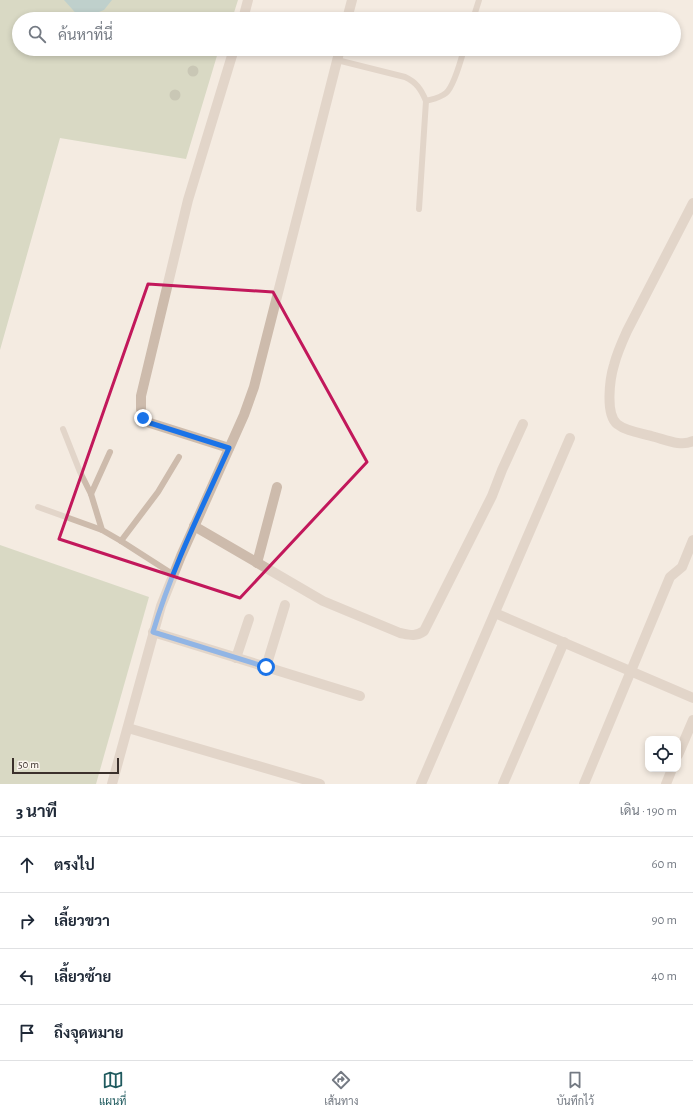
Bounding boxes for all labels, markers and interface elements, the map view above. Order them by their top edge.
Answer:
search box [12,12,681,56]
icon: search [26,23,48,45]
text: ค้นหาที่นี่ [58,28,113,43]
route end [134,409,152,427]
route start [257,658,275,676]
map controls [645,736,681,772]
button: locate [645,736,681,772]
scale bar [12,756,119,775]
text: 50 m [18,759,39,770]
text: 3 นาที [16,803,57,820]
text: เดิน · 190 m [620,805,677,818]
icon: ahead [16,854,38,876]
text: ตรงไป [54,858,95,873]
text: 60 m [651,858,677,871]
icon: right [16,910,38,932]
text: เลี้ยวขวา [54,914,110,929]
text: 90 m [651,914,677,927]
icon: left [16,966,38,988]
text: เลี้ยวซ้าย [54,970,111,985]
text: 40 m [651,970,677,983]
icon: arrive [16,1022,38,1044]
text: ถึงจุดหมาย [54,1026,124,1041]
tab: แผนที่ [99,1069,126,1108]
tab: เส้นทาง [324,1069,359,1108]
tab: บันทึกไว้ [556,1069,594,1108]

